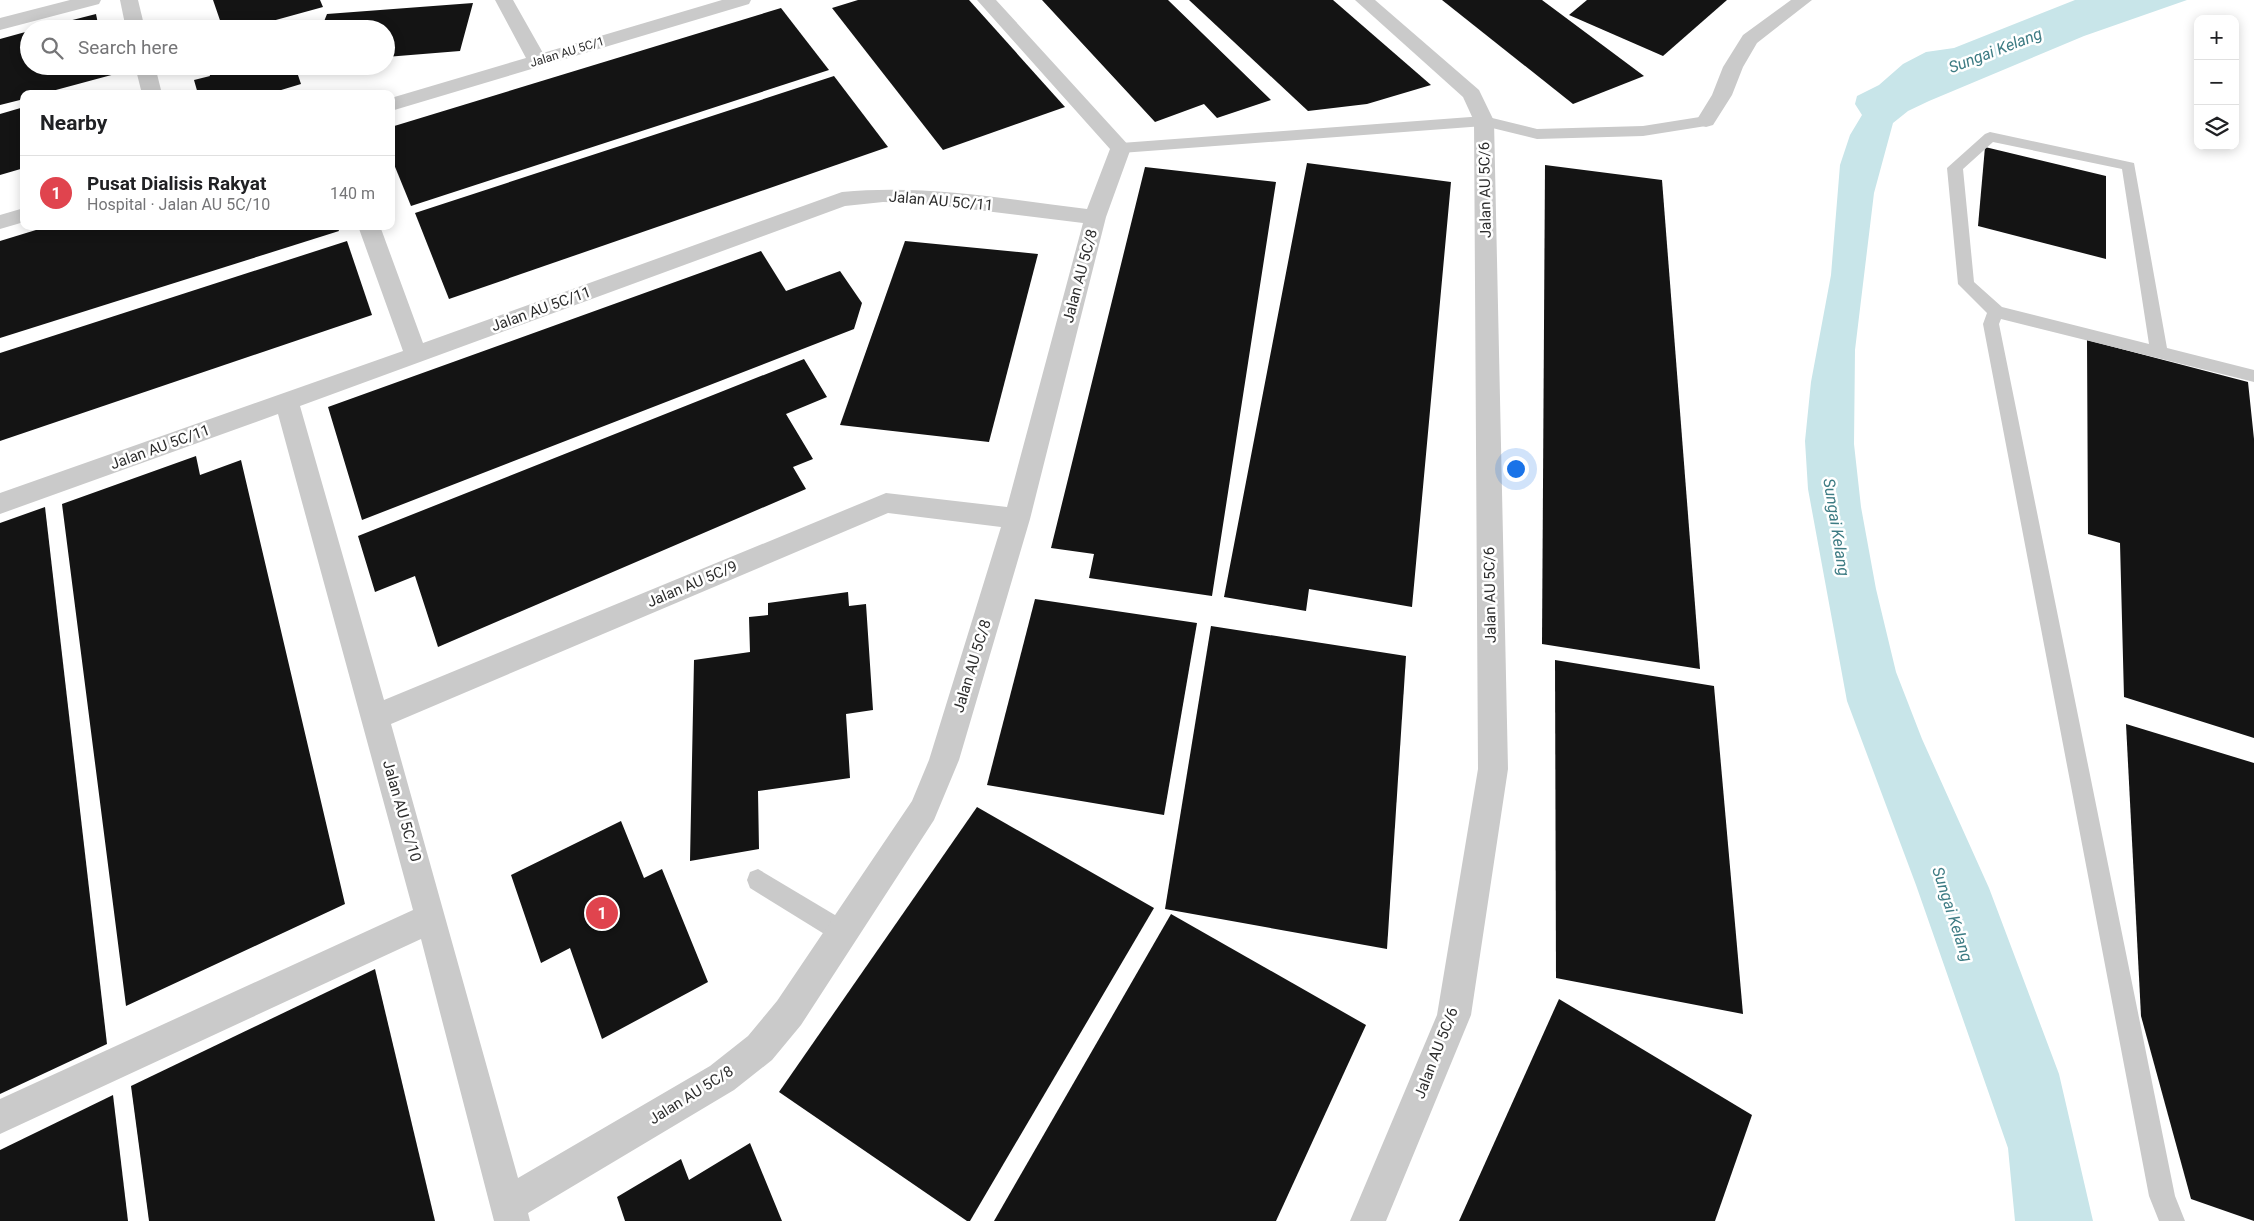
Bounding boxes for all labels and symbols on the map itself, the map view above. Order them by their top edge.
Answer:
water label: Sungai Kelang [1946,24,2045,77]
street label: Jalan AU 5C/1 [528,34,606,70]
street label: Jalan AU 5C/6 [1475,142,1495,238]
street label: Jalan AU 5C/11 [888,187,994,215]
street label: Jalan AU 5C/8 [1059,227,1101,325]
street label: Jalan AU 5C/11 [489,283,593,335]
street label: Jalan AU 5C/11 [108,421,212,473]
your location [1503,456,1529,482]
water label: Sungai Kelang [1819,477,1854,577]
street label: Jalan AU 5C/6 [1480,547,1500,643]
street label: Jalan AU 5C/9 [644,557,740,611]
street label: Jalan AU 5C/8 [949,617,995,715]
street label: Jalan AU 5C/10 [379,758,425,864]
water label: Sungai Kelang [1928,864,1977,964]
pin: 1 [586,894,618,932]
street label: Jalan AU 5C/6 [1410,1005,1462,1101]
street label: Jalan AU 5C/8 [645,1062,737,1128]

